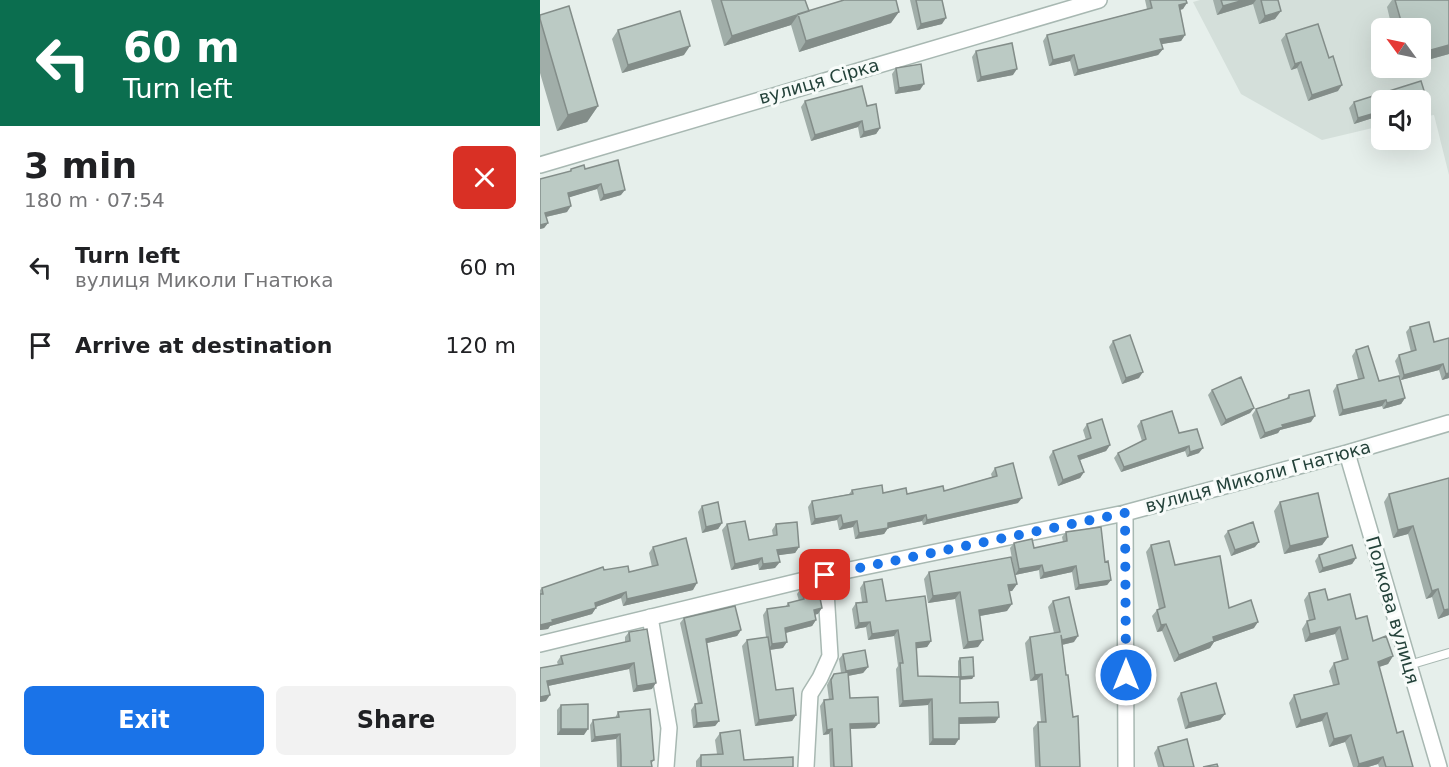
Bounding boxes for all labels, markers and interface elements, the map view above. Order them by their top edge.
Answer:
north arrow [1371,18,1431,78]
map controls [1371,18,1431,150]
text: 60 m [123,23,240,72]
icon: left [24,24,102,102]
street label: вулиця Сірка [756,54,882,108]
text: Turn left [123,73,233,104]
button: sound [1371,90,1431,150]
text: 3 min [24,145,137,186]
button: close [453,146,516,209]
text: 180 m · 07:54 [24,188,165,212]
text: Turn left [75,243,180,268]
icon: left [24,251,57,284]
text: 60 m [460,255,516,280]
text: вулиця Миколи Гнатюка [75,268,333,292]
icon: arrive [24,329,57,362]
text: Arrive at destination [75,333,332,358]
text: 120 m [446,333,516,358]
street label: вулиця Миколи Гнатюка [1143,436,1373,516]
street label: Полкова вулиця [1362,534,1424,686]
pin [799,549,850,600]
icon: arrive [808,558,841,591]
position arrow [1094,643,1158,707]
button: Exit [24,686,264,755]
button: Share [276,686,516,755]

